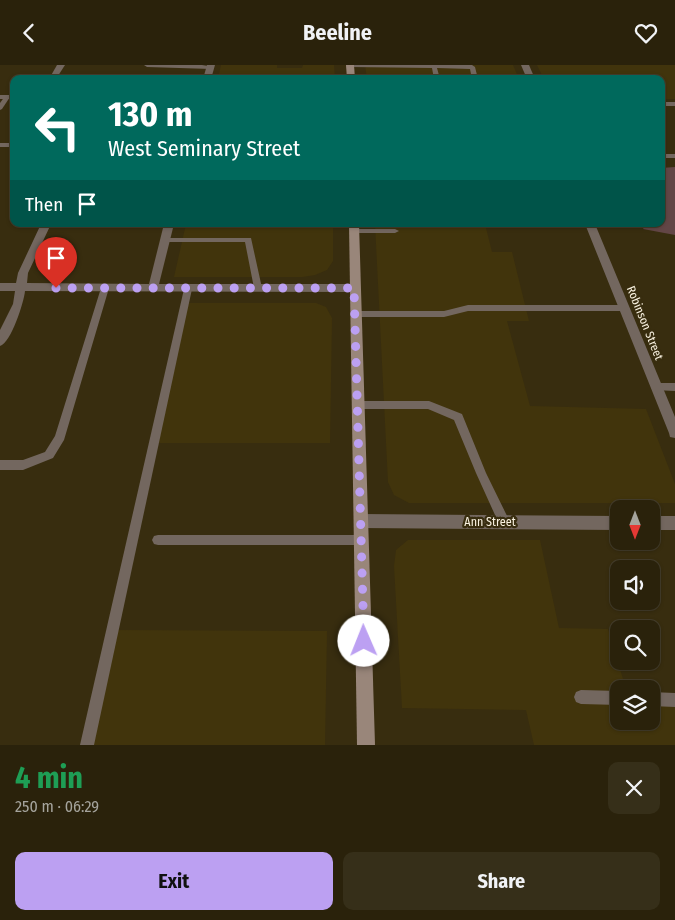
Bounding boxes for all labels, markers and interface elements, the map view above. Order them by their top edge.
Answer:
icon: back [15,19,43,47]
text: Beeline [303,19,372,46]
icon: heart [632,19,660,47]
text: 130 m [108,93,192,135]
icon: left [25,95,90,160]
text: West Seminary Street [108,135,300,162]
icon: arrive [73,190,101,218]
text: Then [25,193,63,216]
pin [35,237,77,288]
icon: arrive [42,244,70,272]
street label: Robinson Street [624,284,666,362]
north arrow [610,500,660,550]
map controls [610,500,660,730]
street label: Ann Street [464,515,516,529]
button: sound [610,560,660,610]
position arrow [337,614,389,666]
button: search [610,620,660,670]
button: layers [610,680,660,730]
text: 4 min [15,760,83,796]
button: close [608,762,660,814]
text: 250 m · 06:29 [15,797,99,816]
button: Exit [15,852,333,910]
button: Share [343,852,660,910]

